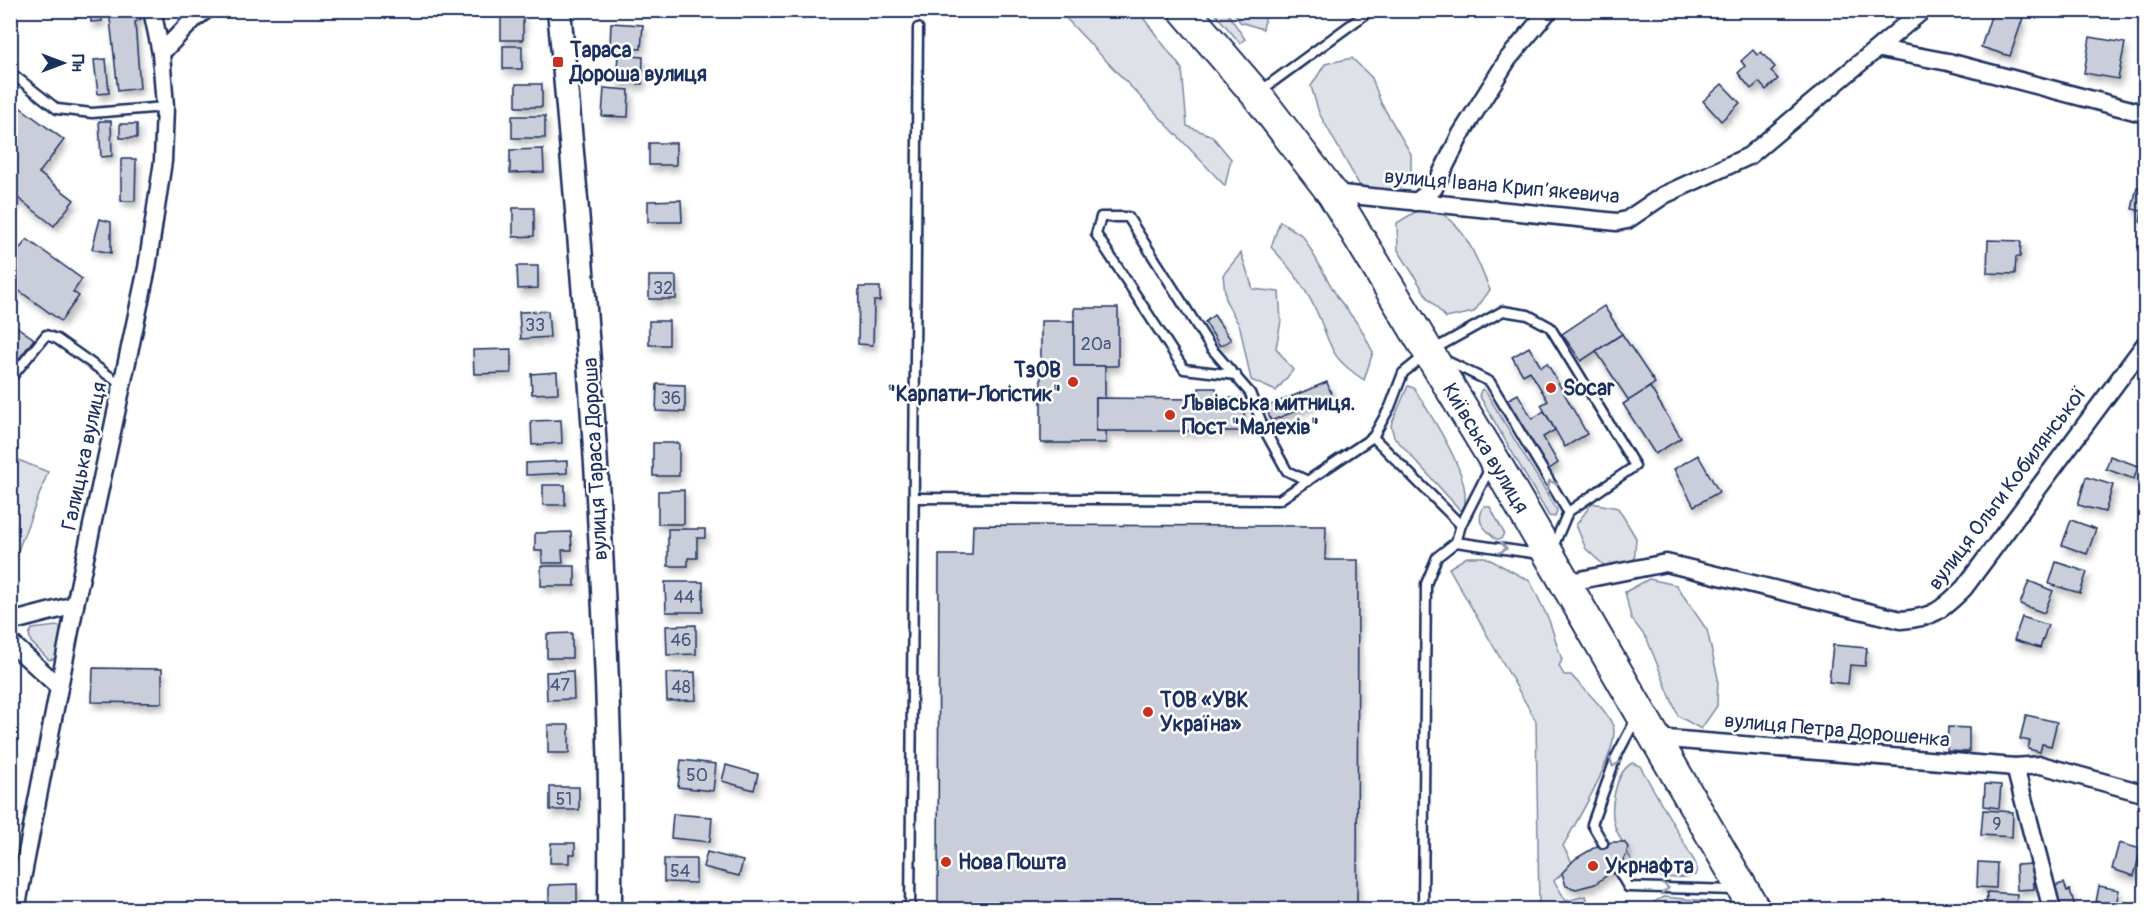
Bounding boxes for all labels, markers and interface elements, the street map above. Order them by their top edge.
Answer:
north arrow [33,33,93,93]
place label: Тараса Дороша вулиця [568,37,707,88]
text: Пн [67,54,87,72]
marker: Тараса Дороша вулиця [551,55,565,69]
street label: вулиця Івана Крипʼякевича [1383,163,1621,210]
house number: 32 [653,277,673,300]
house number: 33 [525,314,545,337]
house number: 20а [1081,333,1111,356]
street label: вулиця Тараса Дороша [577,357,614,561]
place label: ТзОВ "Карпати-Логістик" [887,357,1061,408]
marker: ТзОВ "Карпати-Логістик" [1066,375,1080,389]
place label: Socar [1563,375,1615,402]
street label: Київська вулиця [1436,378,1535,518]
street label: Галицька вулиця [56,379,113,533]
marker: Socar [1544,381,1558,395]
street label: вулиця Ольги Кобилянської [1922,381,2093,595]
house number: 36 [661,387,681,410]
place label: Львівська митниця. Пост "Малехів" [1181,390,1355,441]
marker: Львівська митниця. Пост "Малехів" [1163,408,1177,422]
one-way arrow [1547,480,1558,490]
one-way arrow [1498,542,1507,554]
house number: 44 [674,586,695,609]
house number: 46 [671,629,691,652]
house number: 47 [550,674,570,697]
house number: 48 [671,676,691,699]
place label: ТОВ «УВК Україна» [1159,687,1248,738]
marker: ТОВ «УВК Україна» [1141,705,1155,719]
street label: вулиця Петра Дорошенка [1723,707,1951,754]
one-way arrow [1609,757,1621,768]
house number: 50 [686,764,708,787]
house number: 51 [556,788,572,811]
house number: 9 [1992,813,2002,836]
place label: Нова Пошта [958,849,1066,876]
place label: Укрнафта [1605,853,1694,880]
marker: Нова Пошта [939,855,953,869]
marker: Укрнафта [1586,859,1600,873]
house number: 54 [670,860,691,883]
one-way arrow [1660,881,1669,894]

